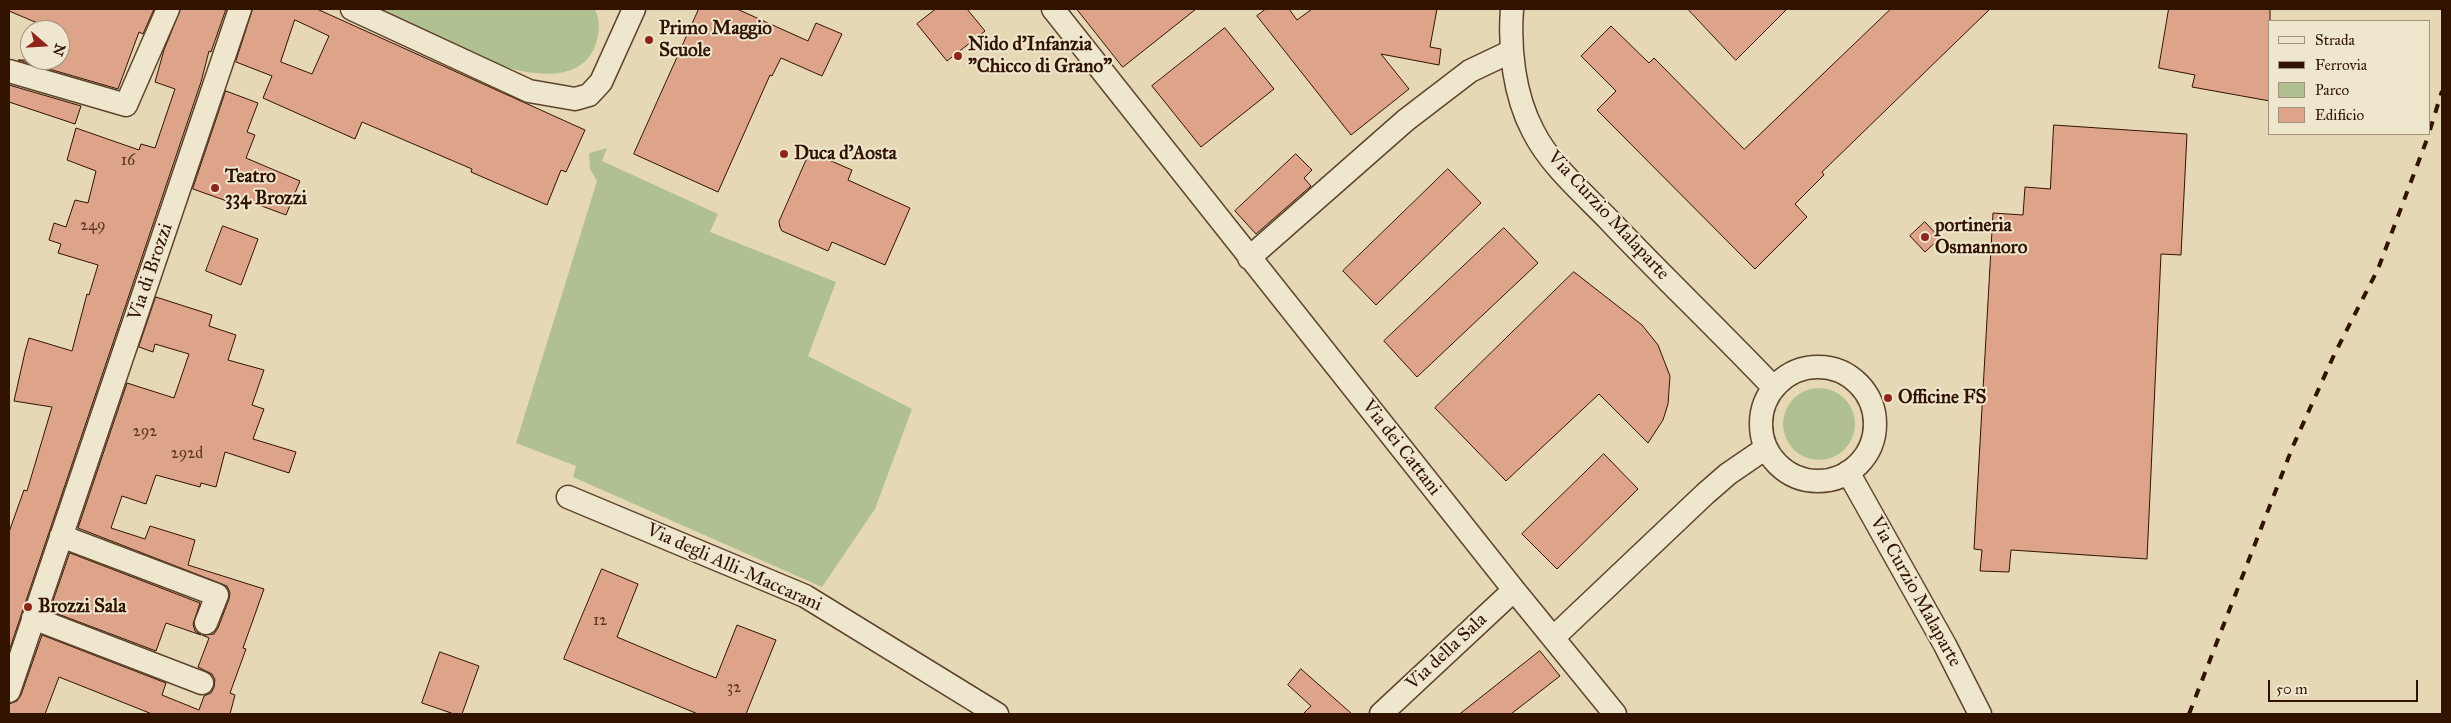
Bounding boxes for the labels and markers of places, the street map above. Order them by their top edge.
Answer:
place label: Primo Maggio Scuole [659,18,772,62]
marker: Primo Maggio Scuole [643,34,655,46]
place label: Nido d'Infanzia "Chicco di Grano" [968,34,1112,78]
marker: Nido d'Infanzia "Chicco di Grano" [952,50,964,62]
place label: Duca d’Aosta [794,143,897,165]
marker: Duca d’Aosta [778,148,790,160]
place label: Teatro 334 Brozzi [225,166,307,210]
marker: Teatro 334 Brozzi [209,182,221,194]
place label: portineria Osmannoro [1935,215,2027,259]
marker: portineria Osmannoro [1919,231,1931,243]
place label: Officine FS [1898,387,1986,409]
marker: Officine FS [1882,392,1894,404]
place label: Brozzi Sala [38,596,126,618]
marker: Brozzi Sala [22,601,34,613]

